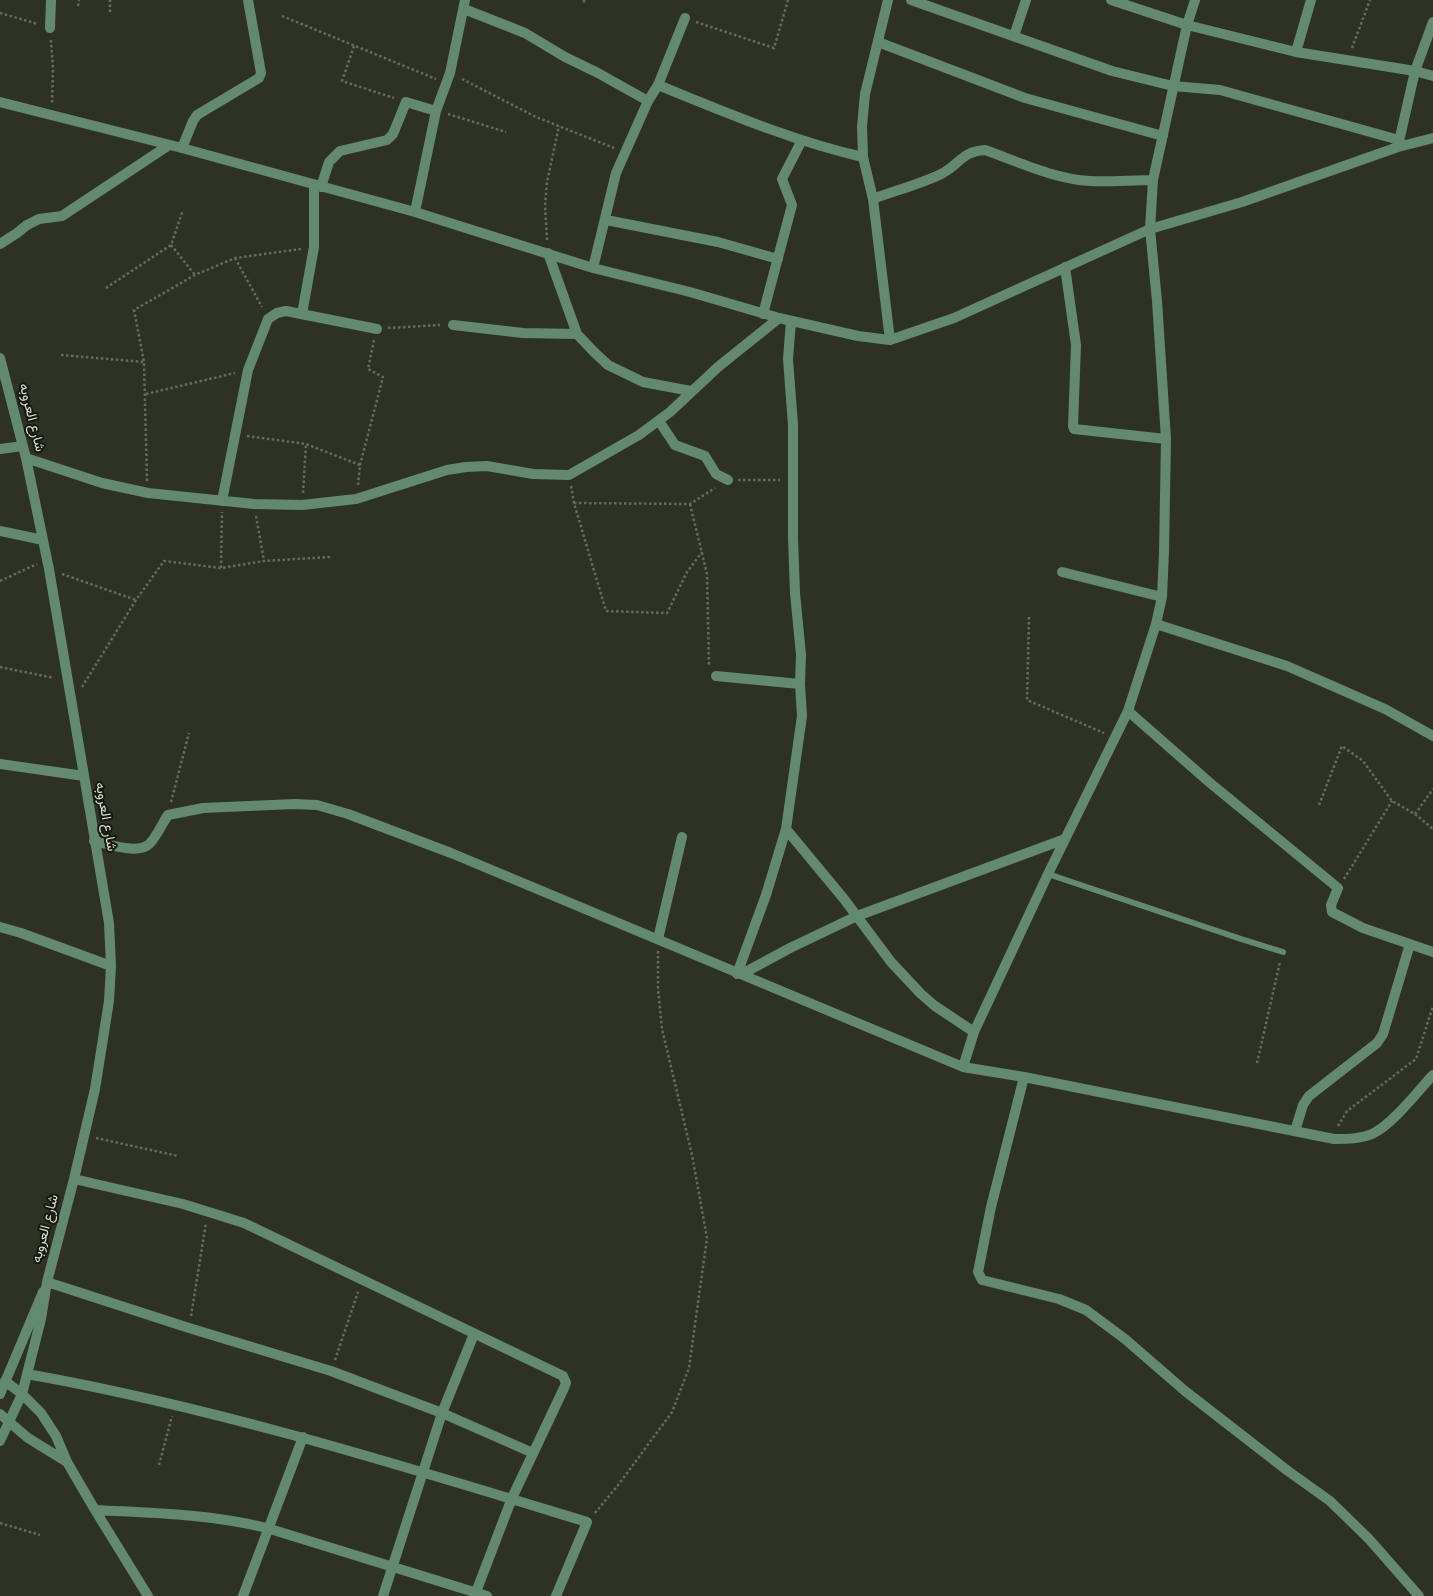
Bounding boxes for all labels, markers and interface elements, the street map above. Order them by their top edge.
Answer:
street label: شارع العروبه [13,382,47,454]
street label: شارع العروبه [90,781,118,853]
street label: شارع العروبه [30,1193,64,1265]

